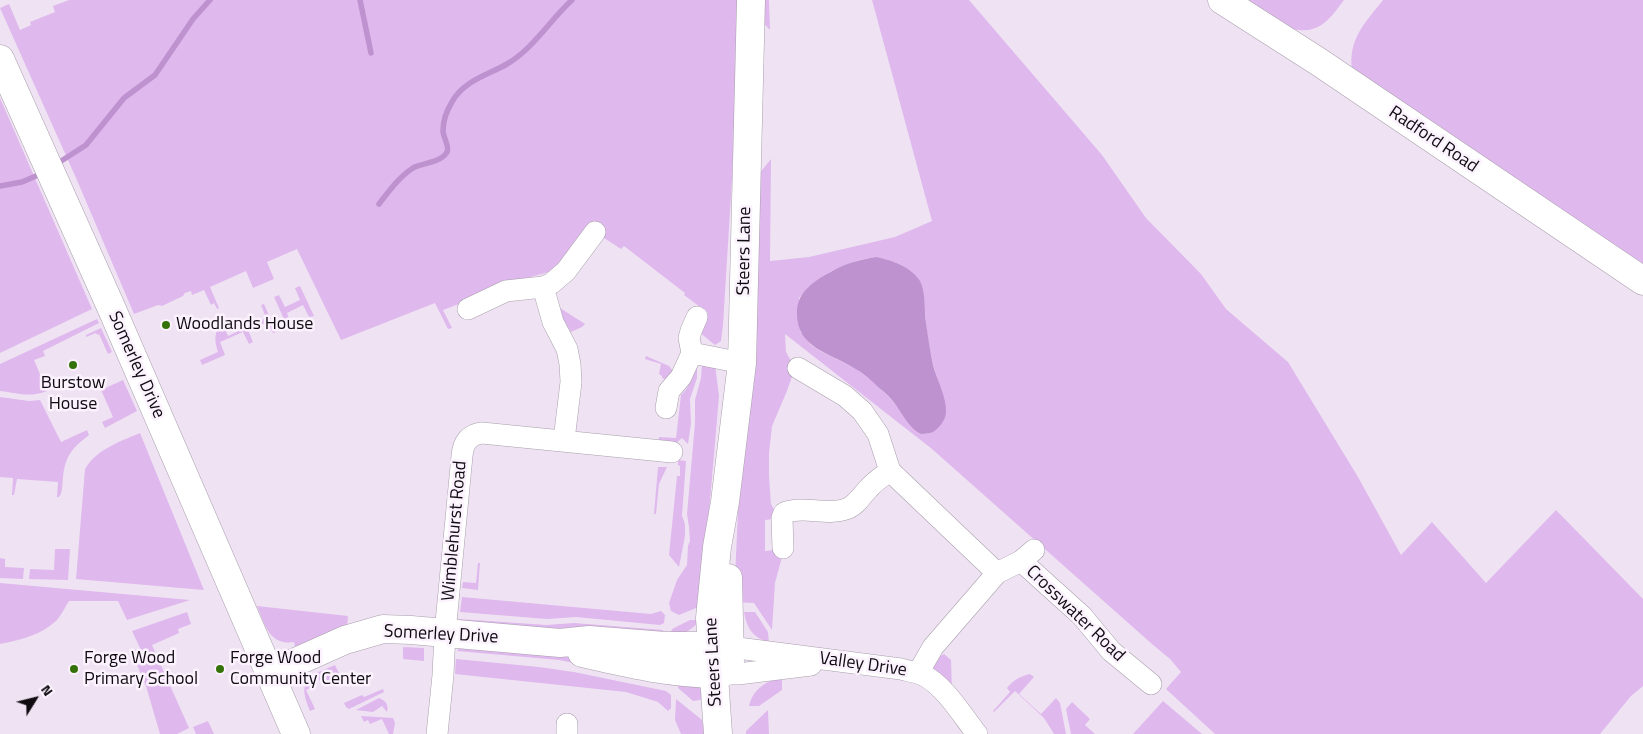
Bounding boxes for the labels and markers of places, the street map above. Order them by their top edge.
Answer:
place label: Woodlands House [176,314,313,336]
marker: Woodlands House [160,319,172,331]
marker: Burstow House [67,359,79,371]
place label: Burstow House [41,373,105,416]
place label: Forge Wood Primary School [84,648,198,691]
place label: Forge Wood Community Center [230,648,371,691]
marker: Forge Wood Primary School [68,663,80,675]
marker: Forge Wood Community Center [214,663,226,675]

